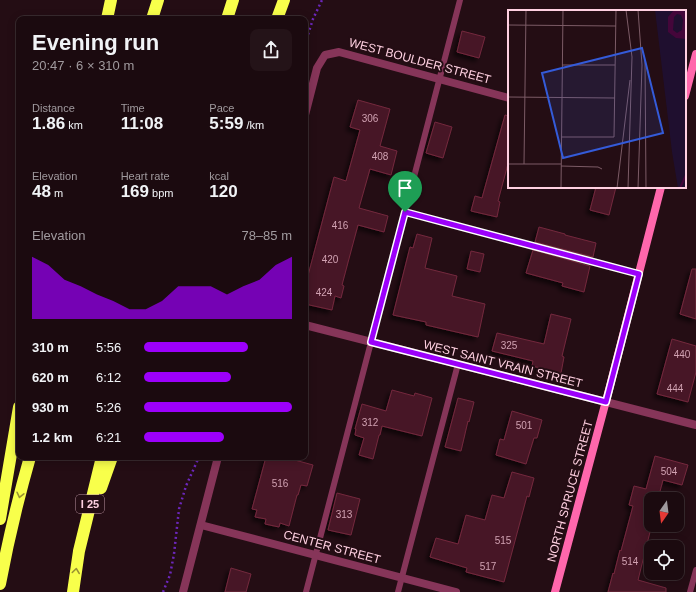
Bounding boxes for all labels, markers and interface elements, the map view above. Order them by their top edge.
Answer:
inset map [508,10,686,188]
button: share [250,29,292,71]
text: Evening run [32,30,159,55]
street label: WEST BOULDER STREET [347,35,493,87]
text: 20:47 · 6 × 310 m [32,58,134,73]
text: Distance [32,102,75,114]
text: Time [121,102,145,114]
text: Pace [209,102,234,114]
house number: 306 [362,113,379,124]
text: 1.86 [32,114,65,133]
text: 11:08 [121,114,163,133]
text: 5:59 [209,114,243,133]
text: km [65,119,83,131]
text: /km [243,119,264,131]
house number: 408 [372,151,389,162]
text: Elevation [32,170,77,182]
text: Heart rate [121,170,170,182]
text: kcal [209,170,229,182]
pin [388,171,422,212]
icon: arrive [394,177,416,199]
text: 48 [32,182,51,201]
text: 169 [121,182,149,201]
text: 120 [209,182,238,201]
text: m [51,187,63,199]
text: bpm [149,187,174,199]
house number: 416 [332,220,349,231]
text: Elevation [32,228,85,243]
text: 78–85 m [241,228,292,243]
house number: 420 [322,254,339,265]
house number: 424 [316,287,333,298]
street label: WEST SAINT VRAIN STREET [422,337,585,391]
text: 310 m [32,340,69,355]
text: 5:56 [96,340,121,355]
house number: 325 [501,340,518,351]
house number: 440 [674,349,691,360]
text: 620 m [32,370,69,385]
text: 6:12 [96,370,121,385]
house number: 444 [667,383,684,394]
text: 930 m [32,400,69,415]
text: 5:26 [96,400,121,415]
house number: 312 [362,417,379,428]
street label: NORTH SPRUCE STREET [544,418,596,564]
house number: 501 [516,420,533,431]
text: 1.2 km [32,430,72,445]
text: 6:21 [96,430,121,445]
house number: 504 [661,466,678,477]
house number: 516 [272,478,289,489]
one-way arrow [16,491,25,498]
north arrow [644,492,684,532]
map controls [644,492,684,580]
road number: I 25 [76,495,104,513]
house number: 313 [336,509,353,520]
street label: CENTER STREET [282,527,383,567]
house number: 515 [495,535,512,546]
button: locate [644,540,684,580]
house number: 514 [622,556,639,567]
house number: 517 [480,561,497,572]
one-way arrow [71,568,80,574]

